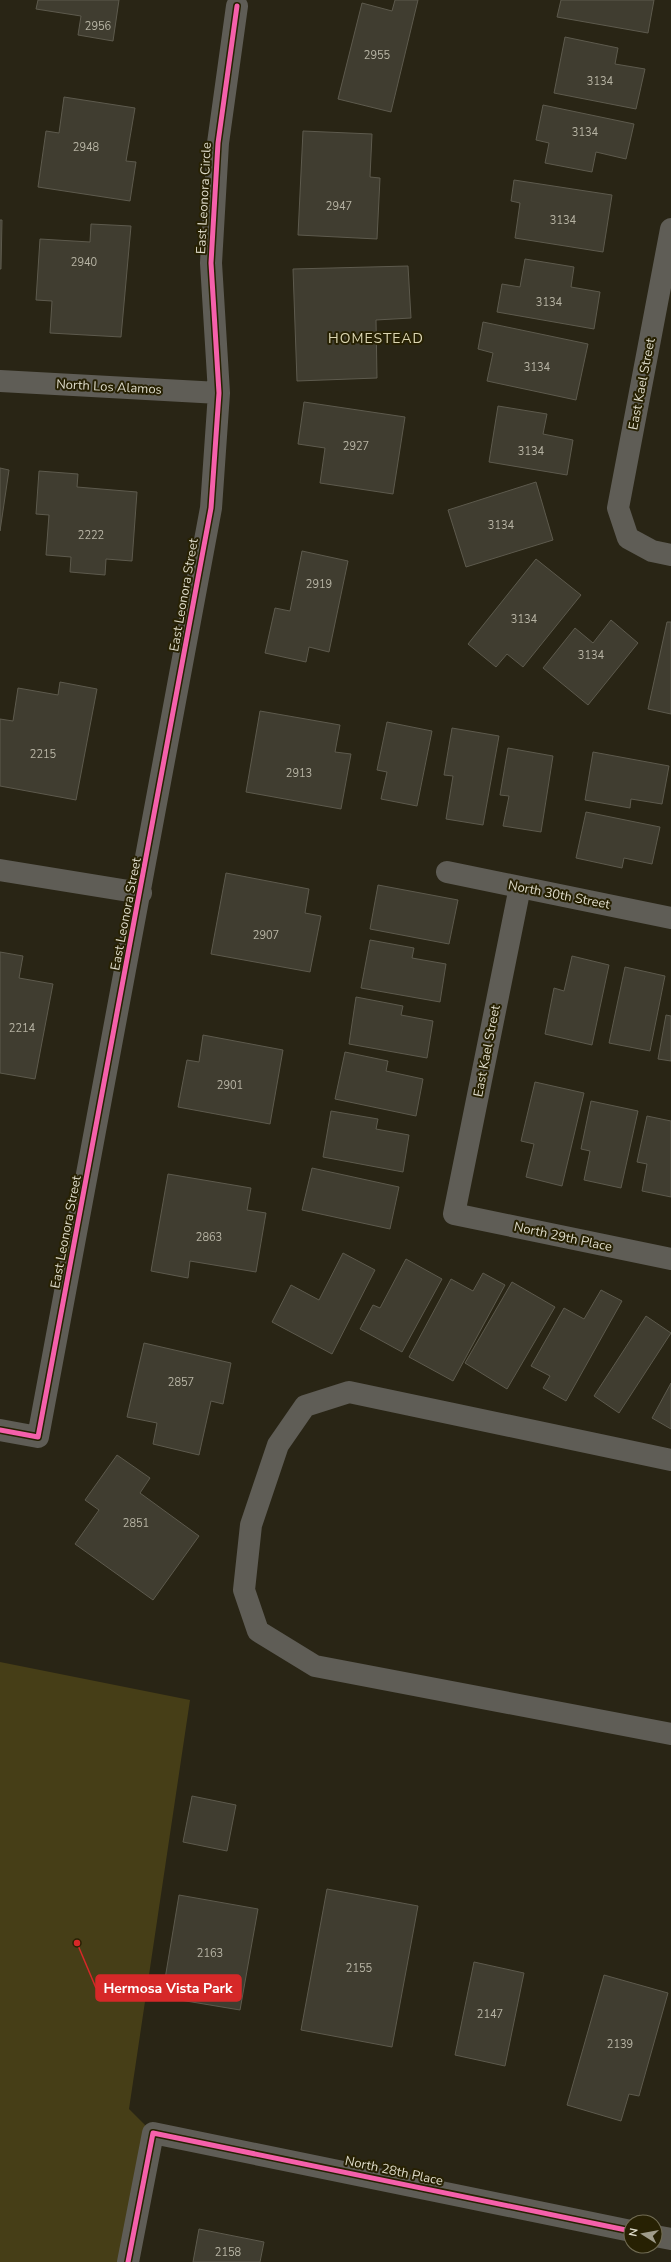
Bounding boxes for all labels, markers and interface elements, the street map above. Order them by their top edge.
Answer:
house number: 2956 [85,19,112,34]
house number: 2955 [364,48,391,63]
house number: 3134 [587,74,614,89]
house number: 3134 [572,125,599,140]
house number: 2948 [73,140,100,155]
street label: East Leonora Circle [192,141,216,254]
house number: 2947 [326,199,352,214]
house number: 3134 [550,213,577,228]
house number: 2940 [71,255,98,270]
house number: 3134 [536,295,563,310]
district label: HOMESTEAD [328,329,424,348]
street label: East Kael Street [624,336,660,431]
house number: 3134 [524,360,551,375]
street label: North Los Alamos [56,375,162,399]
house number: 2927 [343,439,369,454]
house number: 3134 [518,444,545,459]
house number: 3134 [488,518,515,533]
house number: 2222 [78,528,104,543]
street label: East Leonora Street [165,537,203,653]
house number: 2919 [306,577,332,592]
house number: 3134 [511,612,538,627]
house number: 3134 [578,648,605,663]
house number: 2215 [30,747,57,762]
house number: 2913 [286,766,312,781]
street label: East Leonora Street [106,856,146,972]
street label: North 30th Street [506,876,612,914]
house number: 2907 [253,928,279,943]
street label: East Kael Street [469,1003,505,1098]
house number: 2214 [9,1021,36,1036]
house number: 2901 [217,1078,243,1093]
street label: East Leonora Street [46,1174,86,1290]
street label: North 29th Place [512,1218,614,1256]
house number: 2863 [196,1230,222,1245]
house number: 2857 [168,1375,194,1390]
house number: 2851 [123,1516,149,1531]
house number: 2163 [197,1946,223,1961]
house number: 2155 [346,1961,373,1976]
callout: Hermosa Vista Park [96,1975,241,2001]
text: Hermosa Vista Park [103,1979,233,1998]
house number: 2147 [477,2007,503,2022]
house number: 2139 [607,2037,633,2052]
street label: North 28th Place [343,2152,445,2190]
north arrow [623,2214,663,2254]
text: N [626,2227,642,2238]
house number: 2158 [215,2245,242,2260]

